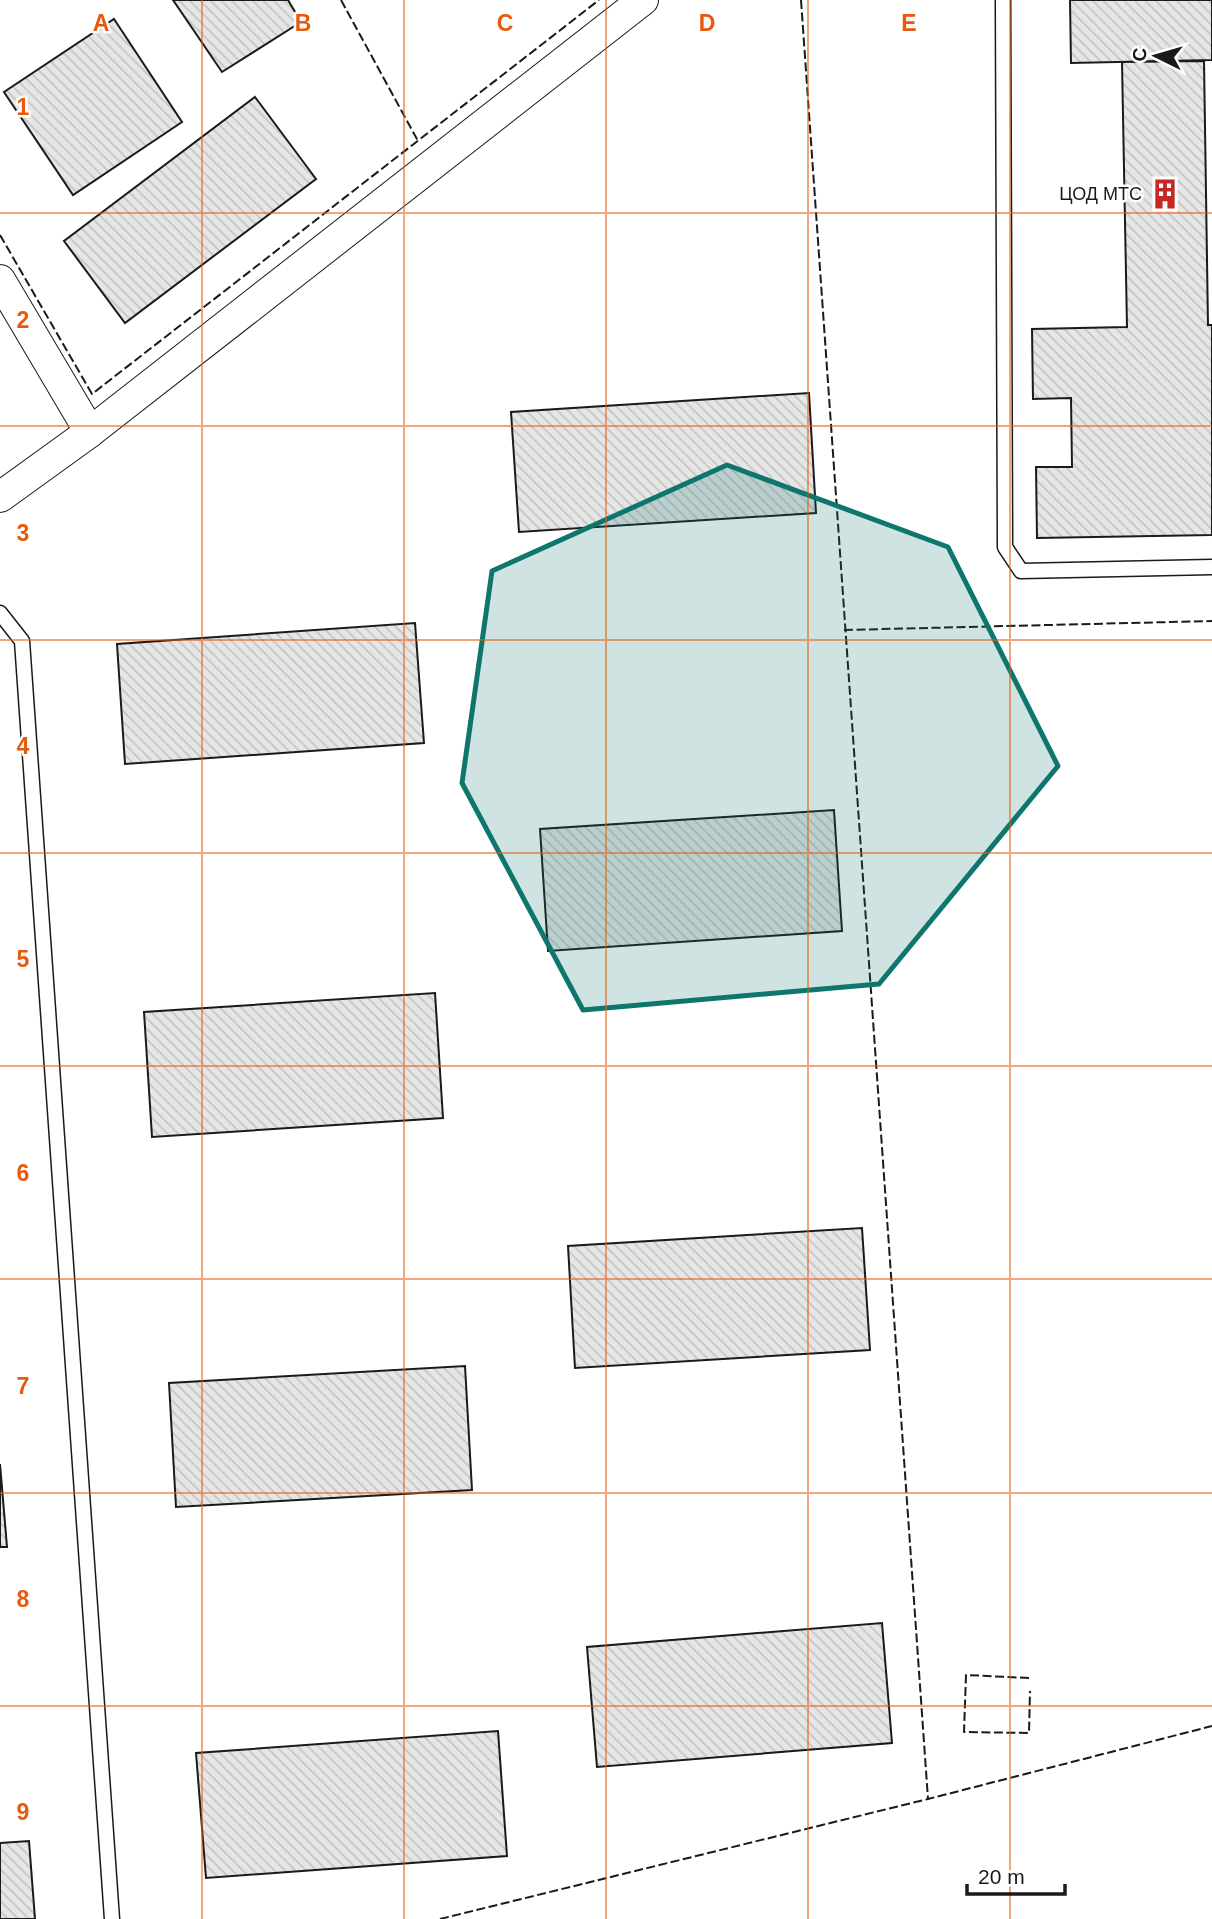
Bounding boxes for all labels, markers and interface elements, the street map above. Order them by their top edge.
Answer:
text: A [93,10,109,36]
text: B [295,10,311,36]
text: C [497,10,513,36]
text: D [699,10,715,36]
text: E [901,10,917,36]
north arrow [1121,21,1191,91]
text: С [1129,47,1151,62]
text: 1 [17,94,30,120]
building icon: ЦОД МТС [1148,177,1182,211]
place label: ЦОД МТС [1059,184,1142,204]
text: 2 [17,307,29,333]
text: 3 [17,520,29,546]
text: 4 [17,733,30,759]
text: 5 [17,946,30,972]
text: 6 [17,1160,29,1186]
text: 7 [17,1373,29,1399]
text: 8 [17,1586,30,1612]
text: 9 [17,1799,29,1825]
scale bar [967,1853,1065,1897]
text: 20 m [978,1865,1025,1888]

